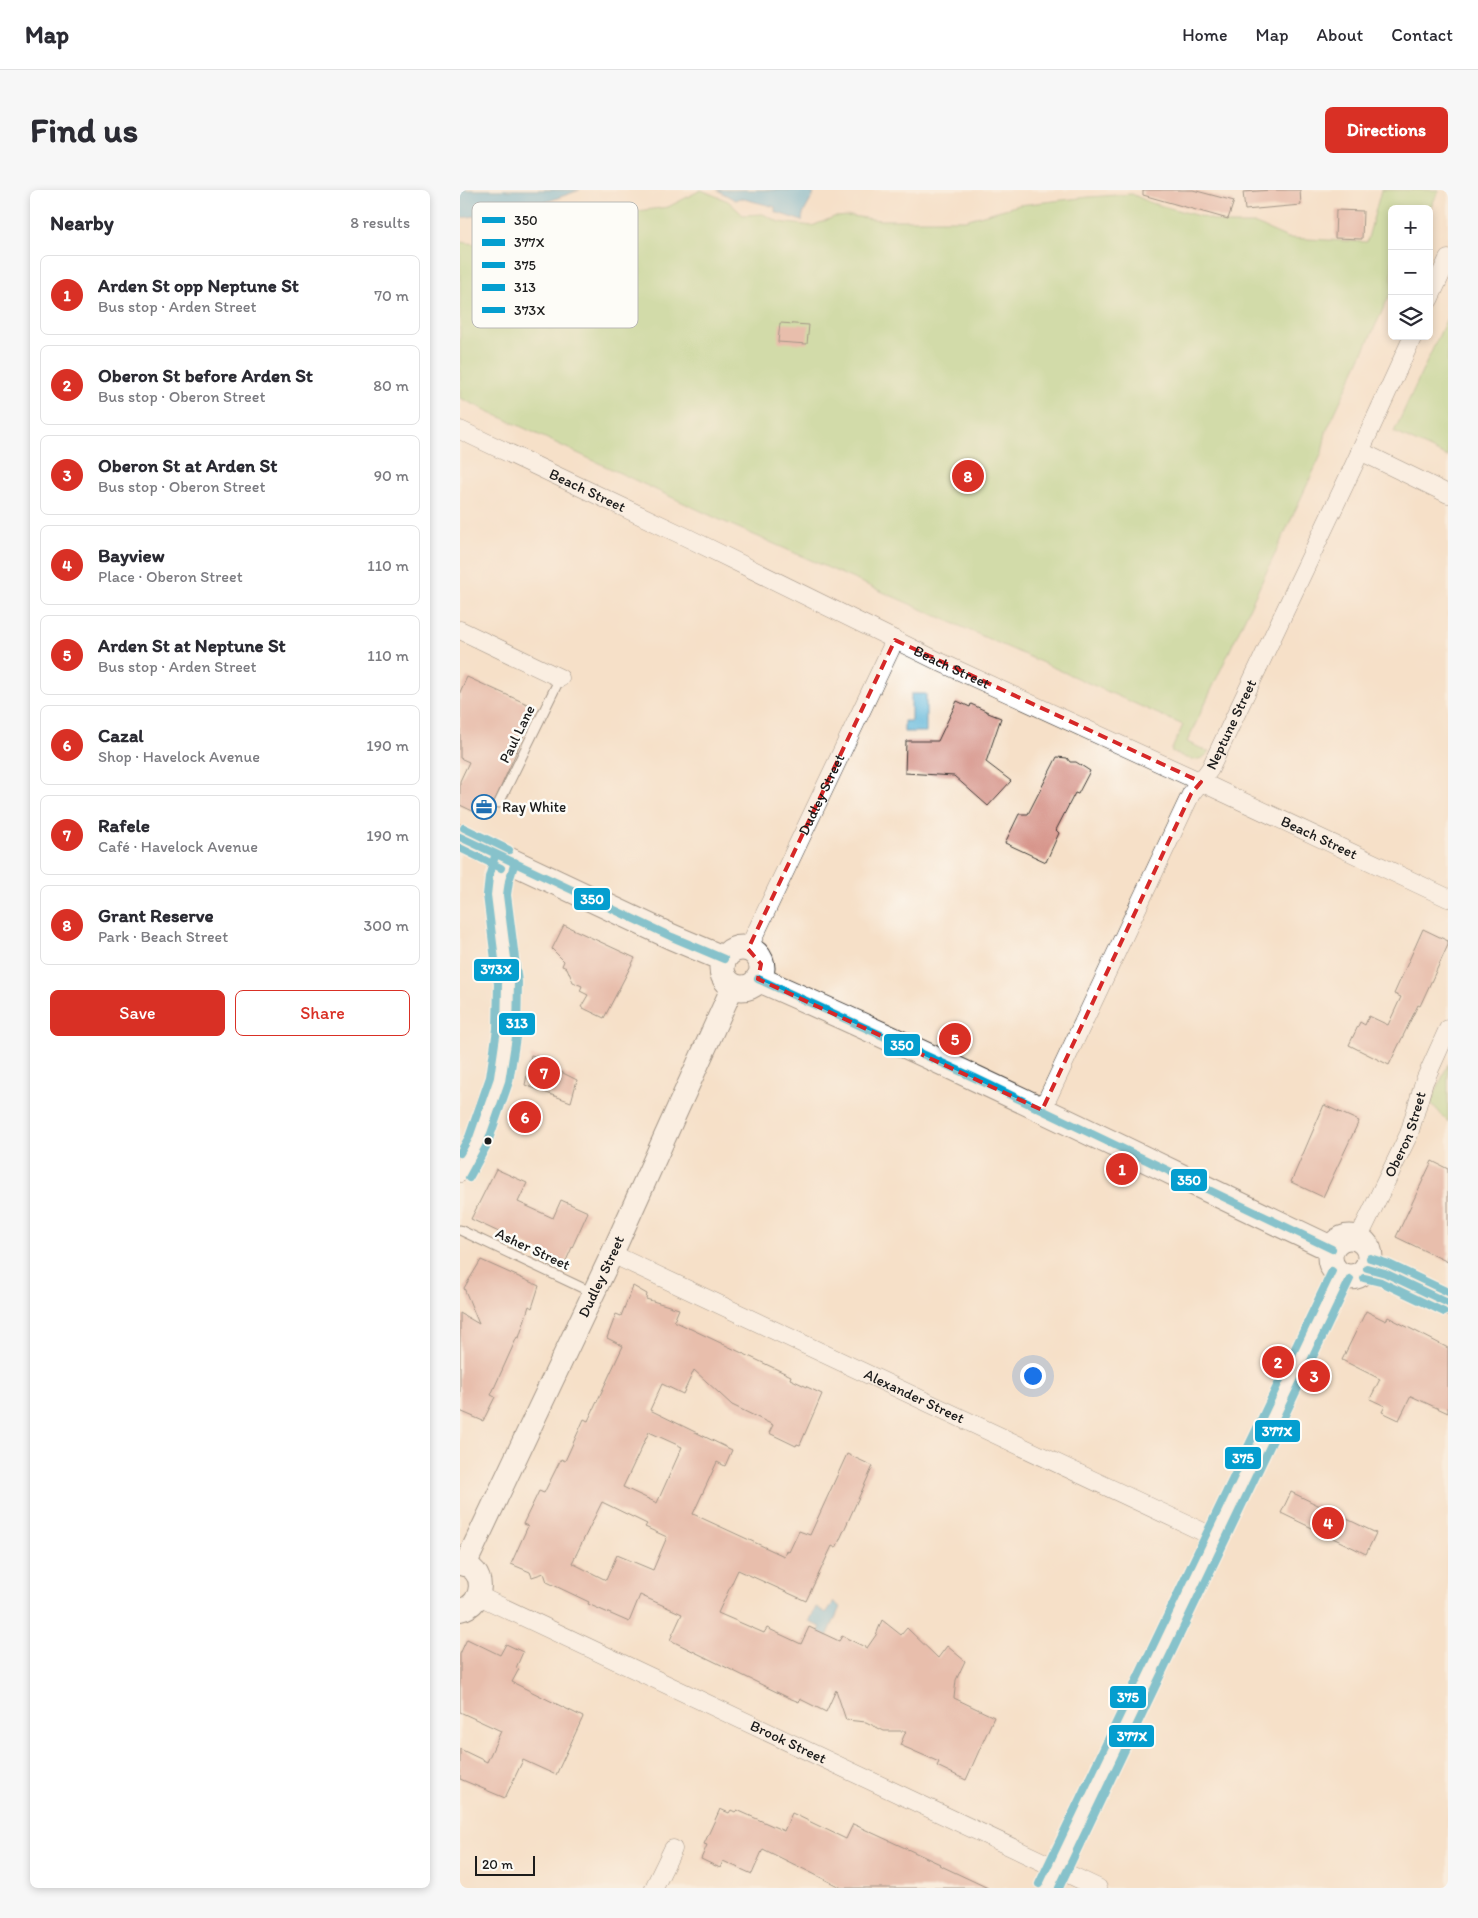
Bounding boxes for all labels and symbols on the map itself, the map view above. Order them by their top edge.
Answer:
legend [472,202,638,328]
text: 350 [514,212,538,229]
text: 377X [514,234,545,251]
text: 375 [514,257,536,274]
text: 313 [514,279,536,296]
text: 373X [514,302,545,319]
pin: 8 [952,457,984,495]
street label: Beach Street [546,465,629,516]
street label: Beach Street [911,641,993,693]
street label: Neptune Street [1202,676,1260,773]
street label: Paul Lane [495,702,539,766]
street label: Dudley Street [794,751,849,838]
office icon: Ray White [471,794,497,820]
place label: Ray White [502,798,566,816]
street label: Beach Street [1278,812,1361,863]
line badge: 350 [573,887,611,911]
text: 350 [580,891,604,908]
line badge: 373X [473,958,520,982]
text: 373X [480,961,512,978]
line badge: 313 [498,1012,536,1036]
text: 313 [506,1015,528,1032]
pin: 5 [939,1020,971,1058]
line badge: 350 [883,1033,921,1057]
text: 350 [890,1037,914,1054]
pin: 7 [528,1054,560,1092]
street label: Oberon Street [1380,1089,1430,1180]
pin: 6 [509,1098,541,1136]
unlabelled marker [483,1136,493,1146]
pin: 1 [1106,1150,1138,1188]
line badge: 350 [1170,1168,1208,1192]
text: 350 [1177,1172,1201,1189]
street label: Asher Street [493,1224,573,1274]
street label: Dudley Street [574,1233,628,1320]
pin: 2 [1262,1343,1294,1381]
pin: 3 [1298,1357,1330,1395]
your location [1020,1363,1046,1389]
street label: Alexander Street [861,1365,968,1428]
line badge: 377X [1254,1419,1301,1443]
text: 377X [1262,1423,1292,1440]
line badge: 375 [1224,1446,1262,1470]
text: 375 [1232,1450,1255,1467]
pin: 4 [1312,1504,1344,1542]
line badge: 375 [1109,1685,1147,1709]
text: 375 [1117,1689,1140,1706]
street label: Brook Street [747,1716,830,1768]
line badge: 377X [1108,1724,1155,1748]
text: 377X [1117,1728,1147,1745]
scale bar [475,1853,535,1876]

